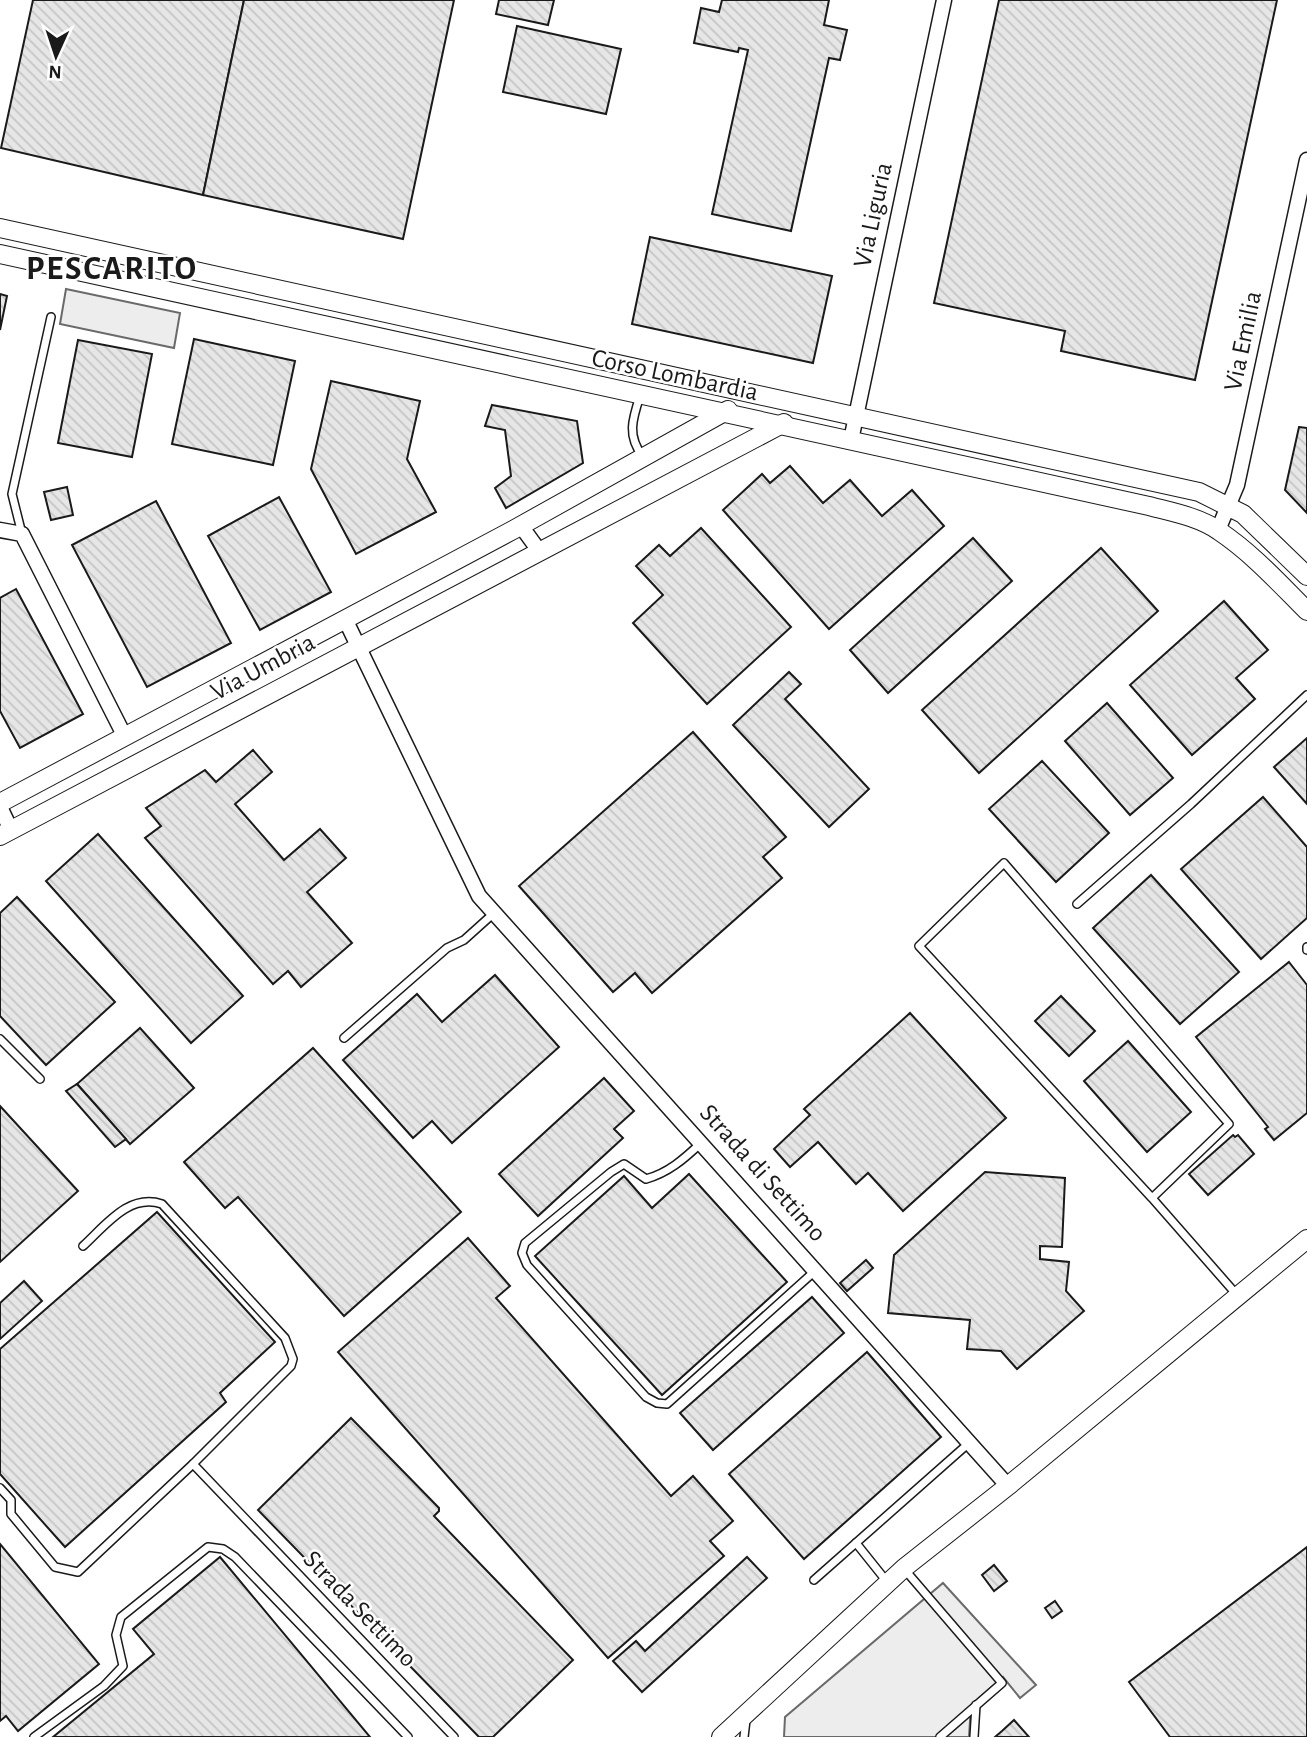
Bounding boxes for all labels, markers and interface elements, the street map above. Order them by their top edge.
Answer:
north arrow [21,21,91,91]
text: N [48,62,62,81]
street label: Via Liguria [849,160,897,270]
district label: PESCARITO [26,253,198,286]
street label: Via Emilia [1220,289,1266,393]
street label: Corso Lombardia [589,345,761,405]
street label: Via Umbria [207,629,319,705]
street label: Strada di Settimo [695,1099,831,1247]
street label: Strada Settimo [298,1546,422,1672]

